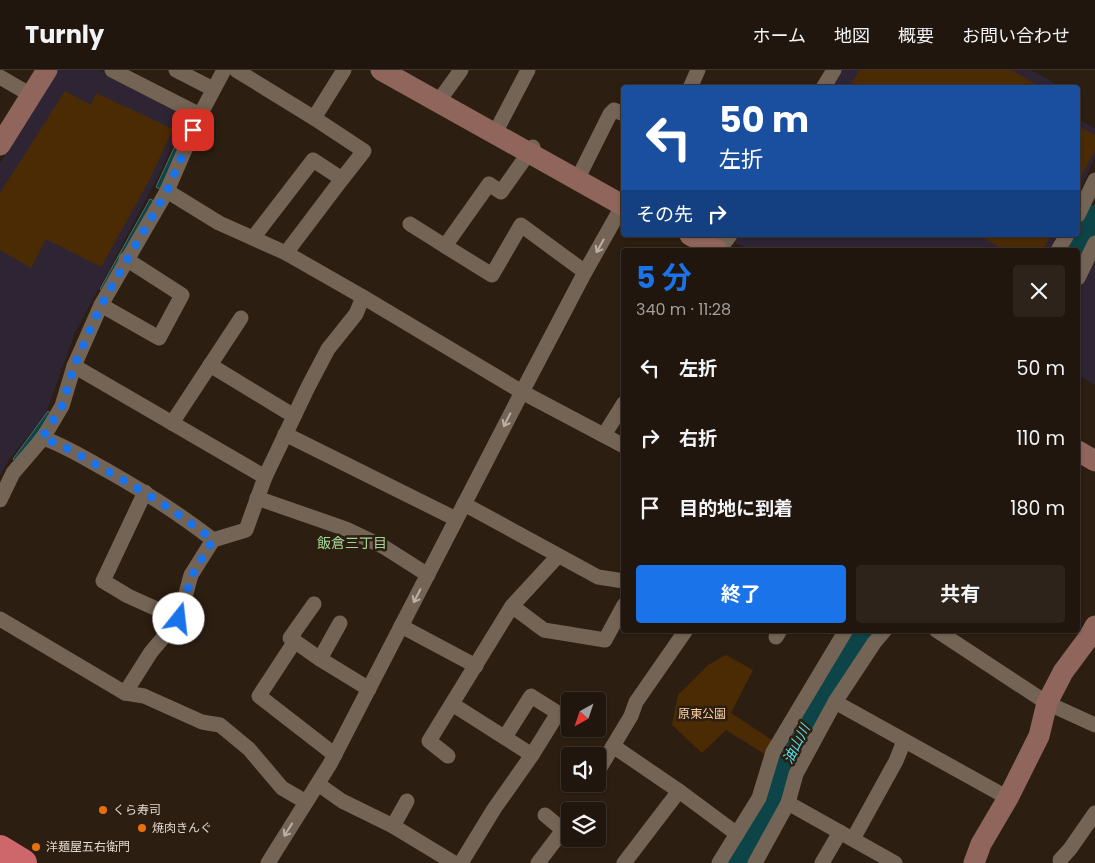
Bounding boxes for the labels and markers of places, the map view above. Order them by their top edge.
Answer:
pin [172,109,214,151]
place label: くら寿司 [113,801,161,818]
marker: くら寿司 [97,804,109,816]
place label: 焼肉きんぐ [152,819,212,836]
marker: 焼肉きんぐ [136,822,148,834]
place label: 洋麺屋五右衛門 [46,838,130,855]
marker: 洋麺屋五右衛門 [30,841,42,853]

